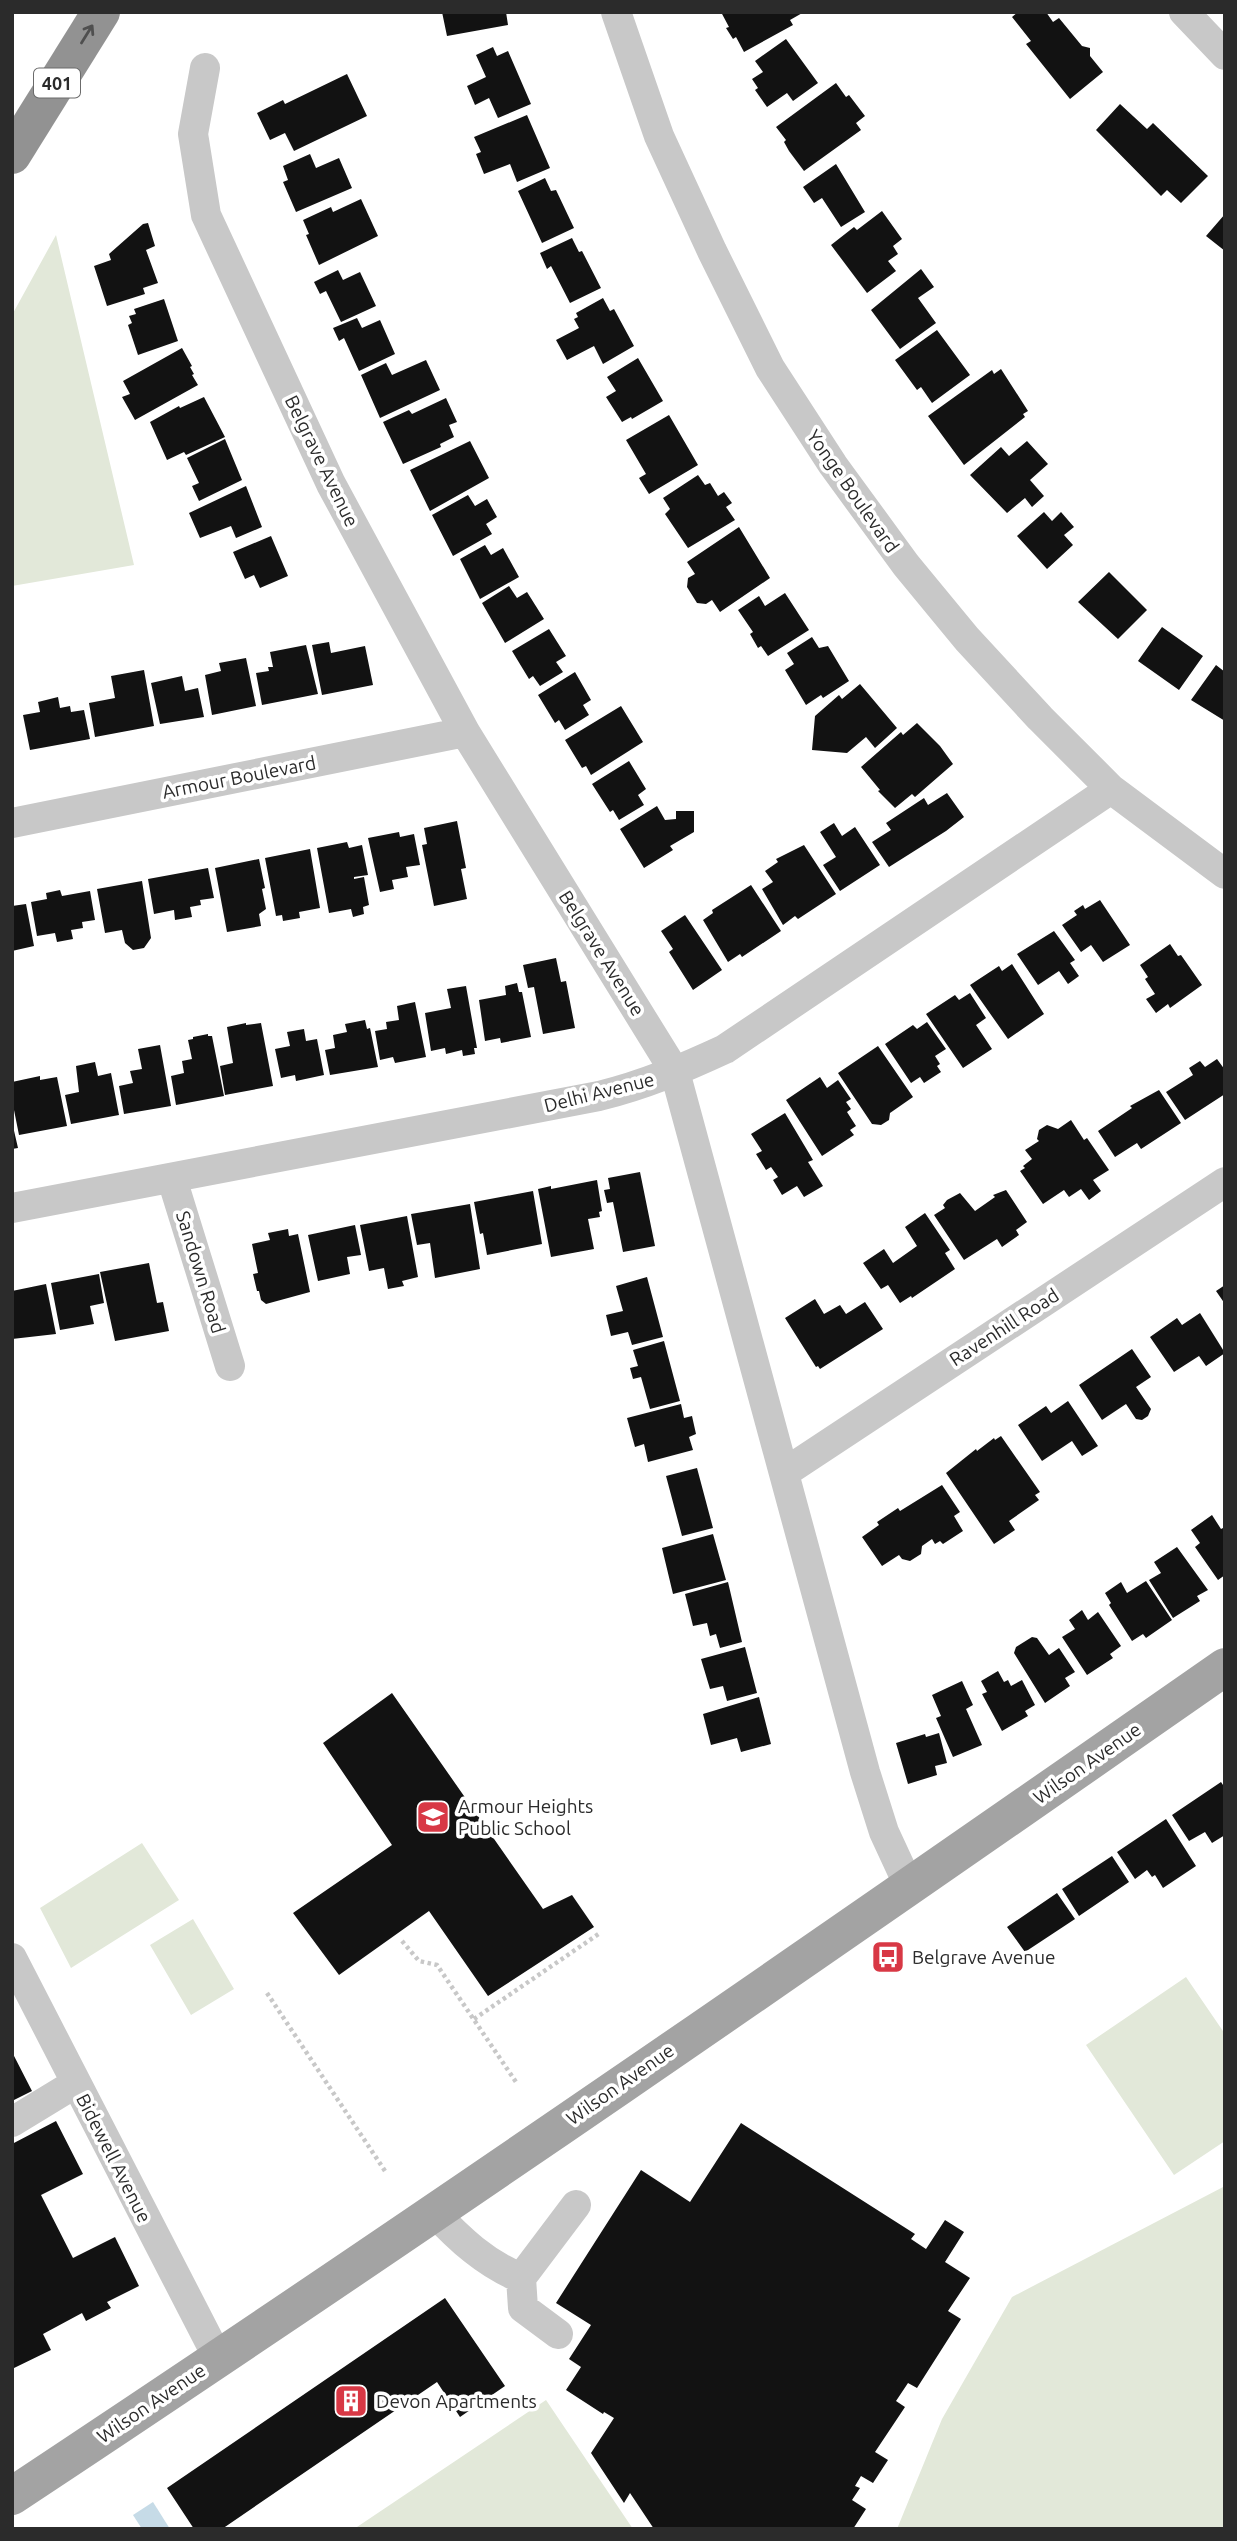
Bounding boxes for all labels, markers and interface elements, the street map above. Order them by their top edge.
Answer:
one-way arrow [81,25,95,45]
road number: 401 [34,68,80,98]
street label: Belgrave Avenue [281,392,363,530]
street label: Yonge Boulevard [802,425,904,557]
street label: Armour Boulevard [160,751,318,803]
street label: Belgrave Avenue [555,886,649,1020]
street label: Delhi Avenue [542,1068,656,1116]
street label: Sandown Road [172,1208,230,1336]
street label: Ravenhill Road [945,1284,1063,1370]
street label: Wilson Avenue [1029,1718,1145,1808]
place label: Armour Heights Public School [458,1795,593,1839]
school or university icon: Armour Heights Public School [414,1798,452,1836]
bus stop icon: Belgrave Avenue [869,1938,907,1976]
place label: Belgrave Avenue [912,1946,1055,1968]
street label: Wilson Avenue [562,2039,678,2129]
street label: Bidewell Avenue [72,2090,156,2226]
street label: Wilson Avenue [93,2359,209,2447]
building icon: Devon Apartments [332,2382,370,2420]
place label: Devon Apartments [376,2390,537,2412]

